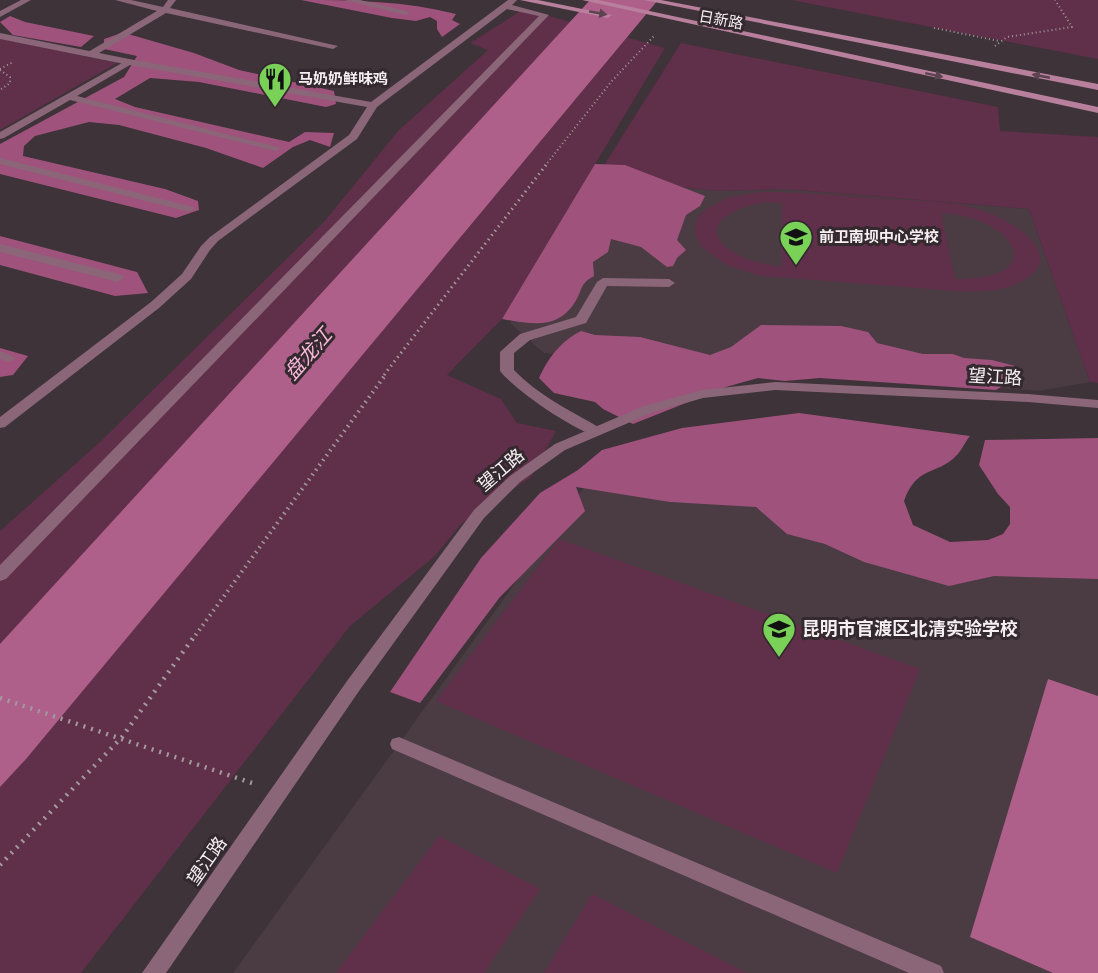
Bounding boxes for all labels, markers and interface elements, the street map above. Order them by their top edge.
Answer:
street label: 日新路 [697,7,745,33]
one-way arrow [589,9,608,18]
restaurant icon: 马奶奶鲜味鸡 [257,61,293,108]
place label: 马奶奶鲜味鸡 [298,70,388,88]
one-way arrow [925,71,944,80]
one-way arrow [1031,71,1050,80]
school or university icon: 前卫南坝中心学校 [778,219,814,266]
place label: 前卫南坝中心学校 [819,228,939,246]
water label: 盘龙江 [279,322,338,385]
street label: 望江路 [967,365,1023,389]
street label: 望江路 [473,444,529,496]
school or university icon: 昆明市官渡区北清实验学校 [761,611,797,658]
place label: 昆明市官渡区北清实验学校 [802,618,1018,640]
street label: 望江路 [183,833,231,889]

